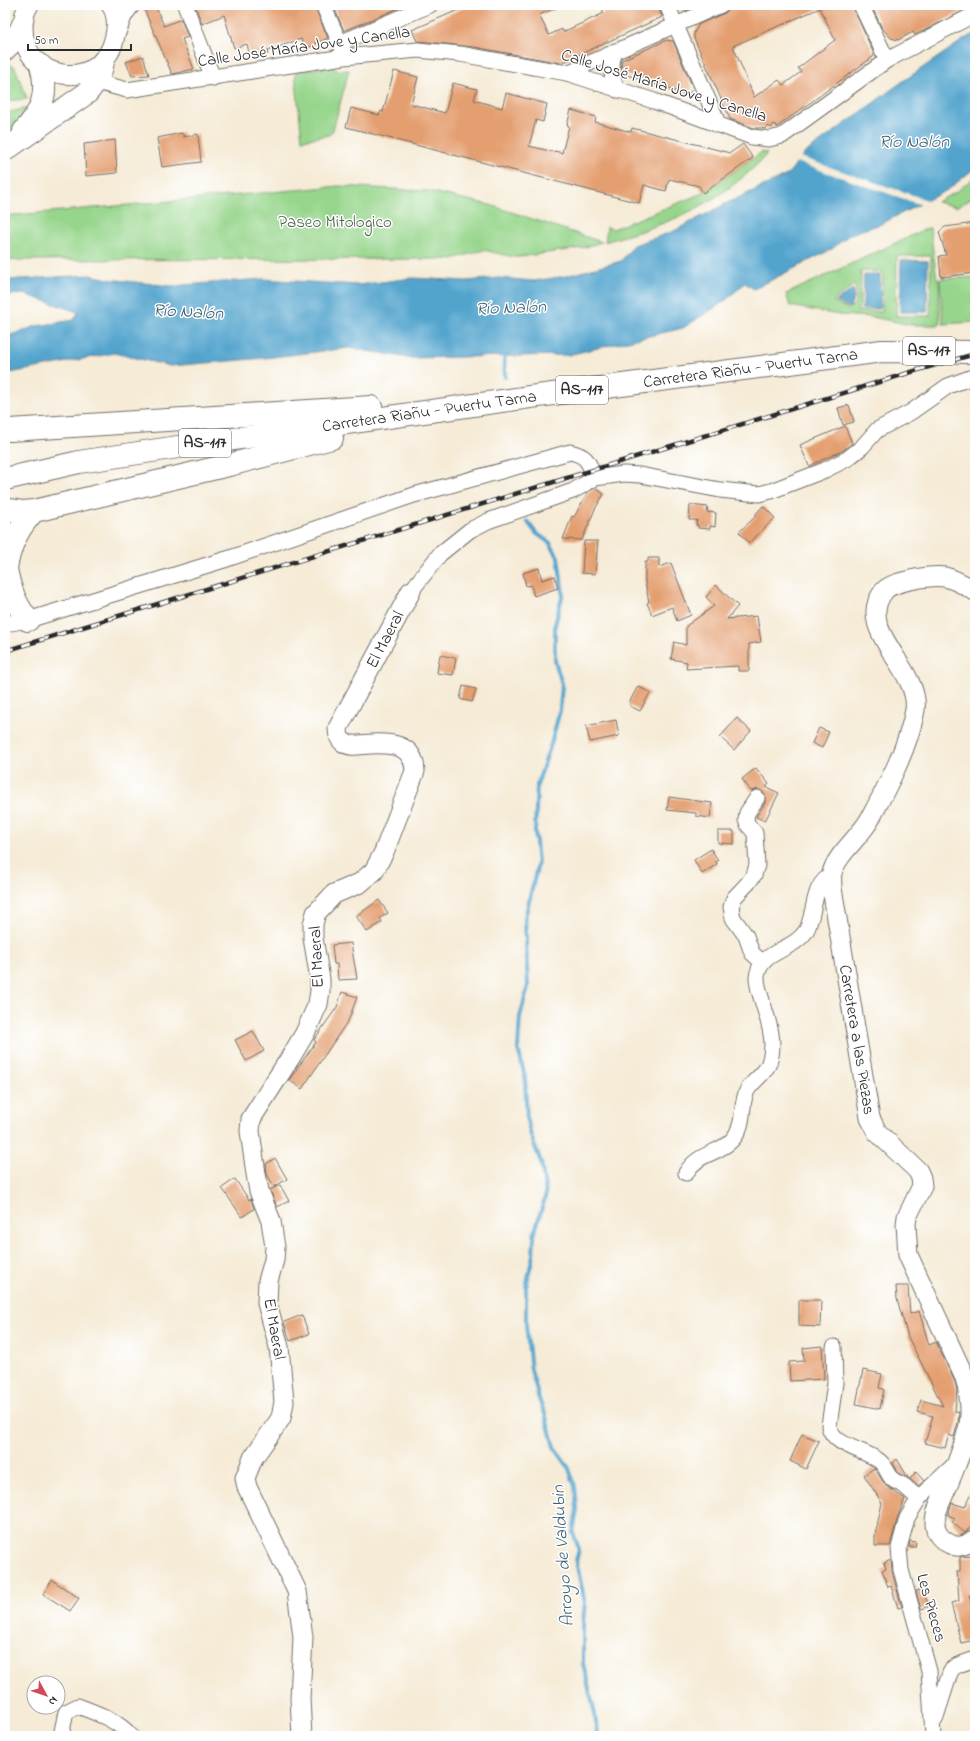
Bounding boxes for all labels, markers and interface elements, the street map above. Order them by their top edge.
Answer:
street label: Calle José María Jove y Canella [196,20,412,75]
scale bar [28,26,131,52]
text: 50 m [34,32,58,50]
street label: Calle José María Jove y Canella [558,43,770,130]
water label: Río Nalón [879,130,950,156]
park label: Paseo Mitologico [278,210,392,237]
water label: Río Nalón [475,295,548,323]
water label: Río Nalón [152,298,225,328]
road number: AS-117 [903,337,955,365]
street label: Carretera Riañu - Puertu Tarna [642,342,859,395]
road number: AS-117 [556,376,608,404]
street label: Carretera Riañu - Puertu Tarna [321,384,538,439]
road number: AS-117 [179,429,231,457]
street label: El Maeral [359,606,411,673]
street label: El Maeral [303,925,331,989]
street label: Carretera a las Piezas [832,963,882,1117]
street label: El Maeral [256,1296,292,1362]
water label: Arroyo de Valdubin [546,1483,582,1628]
street label: Les Pieces [909,1571,953,1645]
north arrow [26,1675,66,1715]
text: N [44,1693,61,1709]

